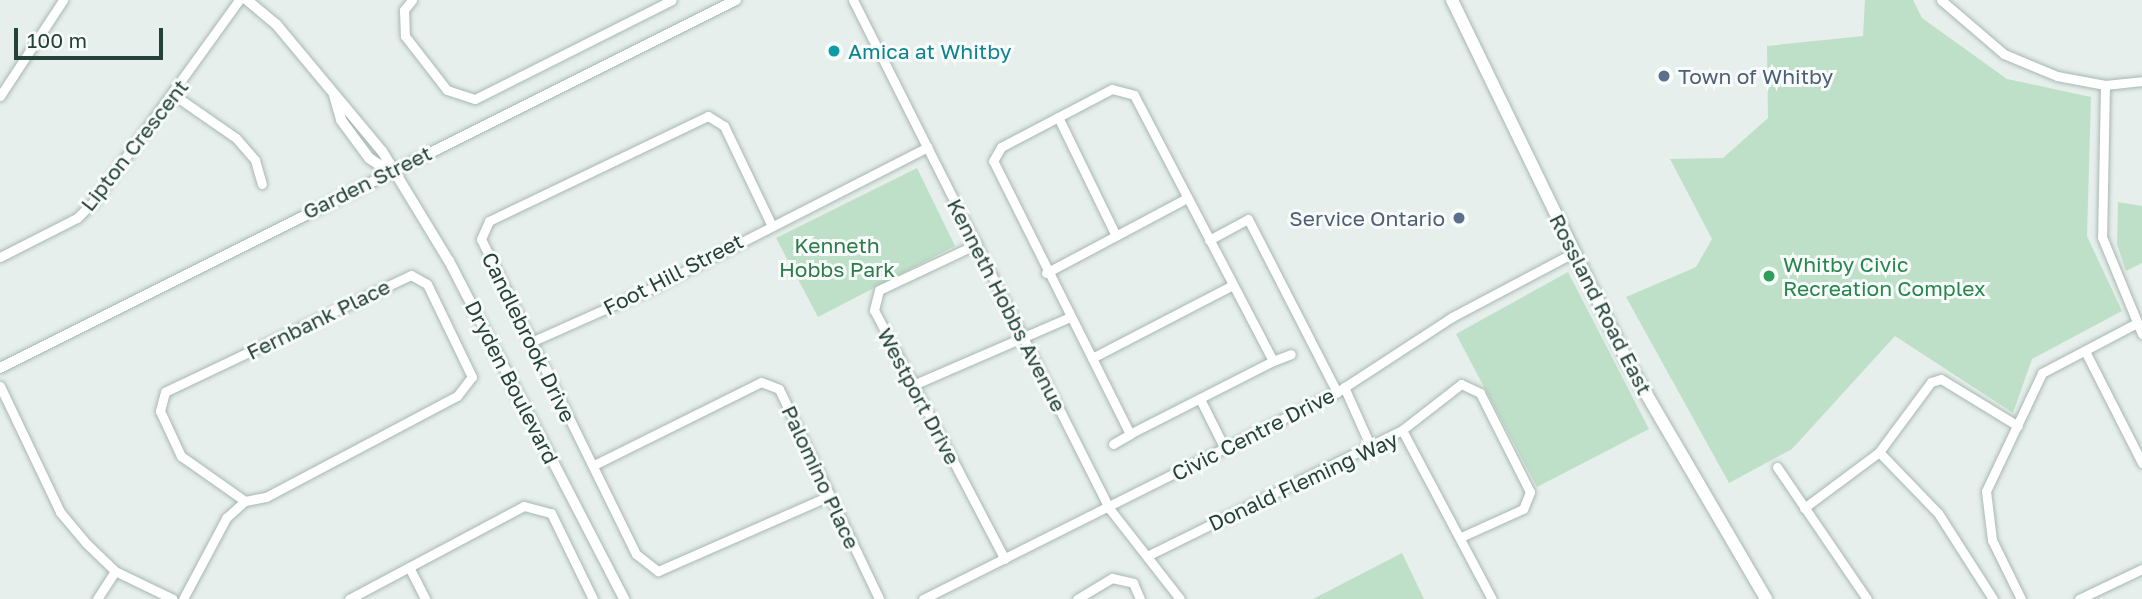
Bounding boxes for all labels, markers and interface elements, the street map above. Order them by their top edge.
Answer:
scale bar [18,14,166,58]
text: 100 m [27,27,87,53]
place label: Amica at Whitby [848,38,1012,64]
marker: Amica at Whitby [826,43,842,59]
place label: Town of Whitby [1678,63,1833,89]
marker: Town of Whitby [1656,68,1672,84]
street label: Lipton Crescent [75,74,193,216]
street label: Garden Street [299,140,435,224]
street label: Kenneth Hobbs Avenue [942,194,1072,416]
place label: Service Ontario [1289,205,1445,231]
street label: Rossland Road East [1545,209,1657,399]
marker: Service Ontario [1451,210,1467,226]
street label: Foot Hill Street [599,228,747,320]
park label: Kenneth Hobbs Park [779,232,895,282]
street label: Candlebrook Drive [477,248,581,426]
place label: Whitby Civic Recreation Complex [1783,251,1986,301]
marker: Whitby Civic Recreation Complex [1761,268,1777,284]
street label: Fernbank Place [242,273,394,365]
street label: Dryden Boulevard [460,296,564,468]
street label: Westport Drive [872,323,966,469]
street label: Civic Centre Drive [1168,382,1338,486]
street label: Palomino Place [777,401,865,553]
street label: Donald Fleming Way [1204,426,1402,536]

